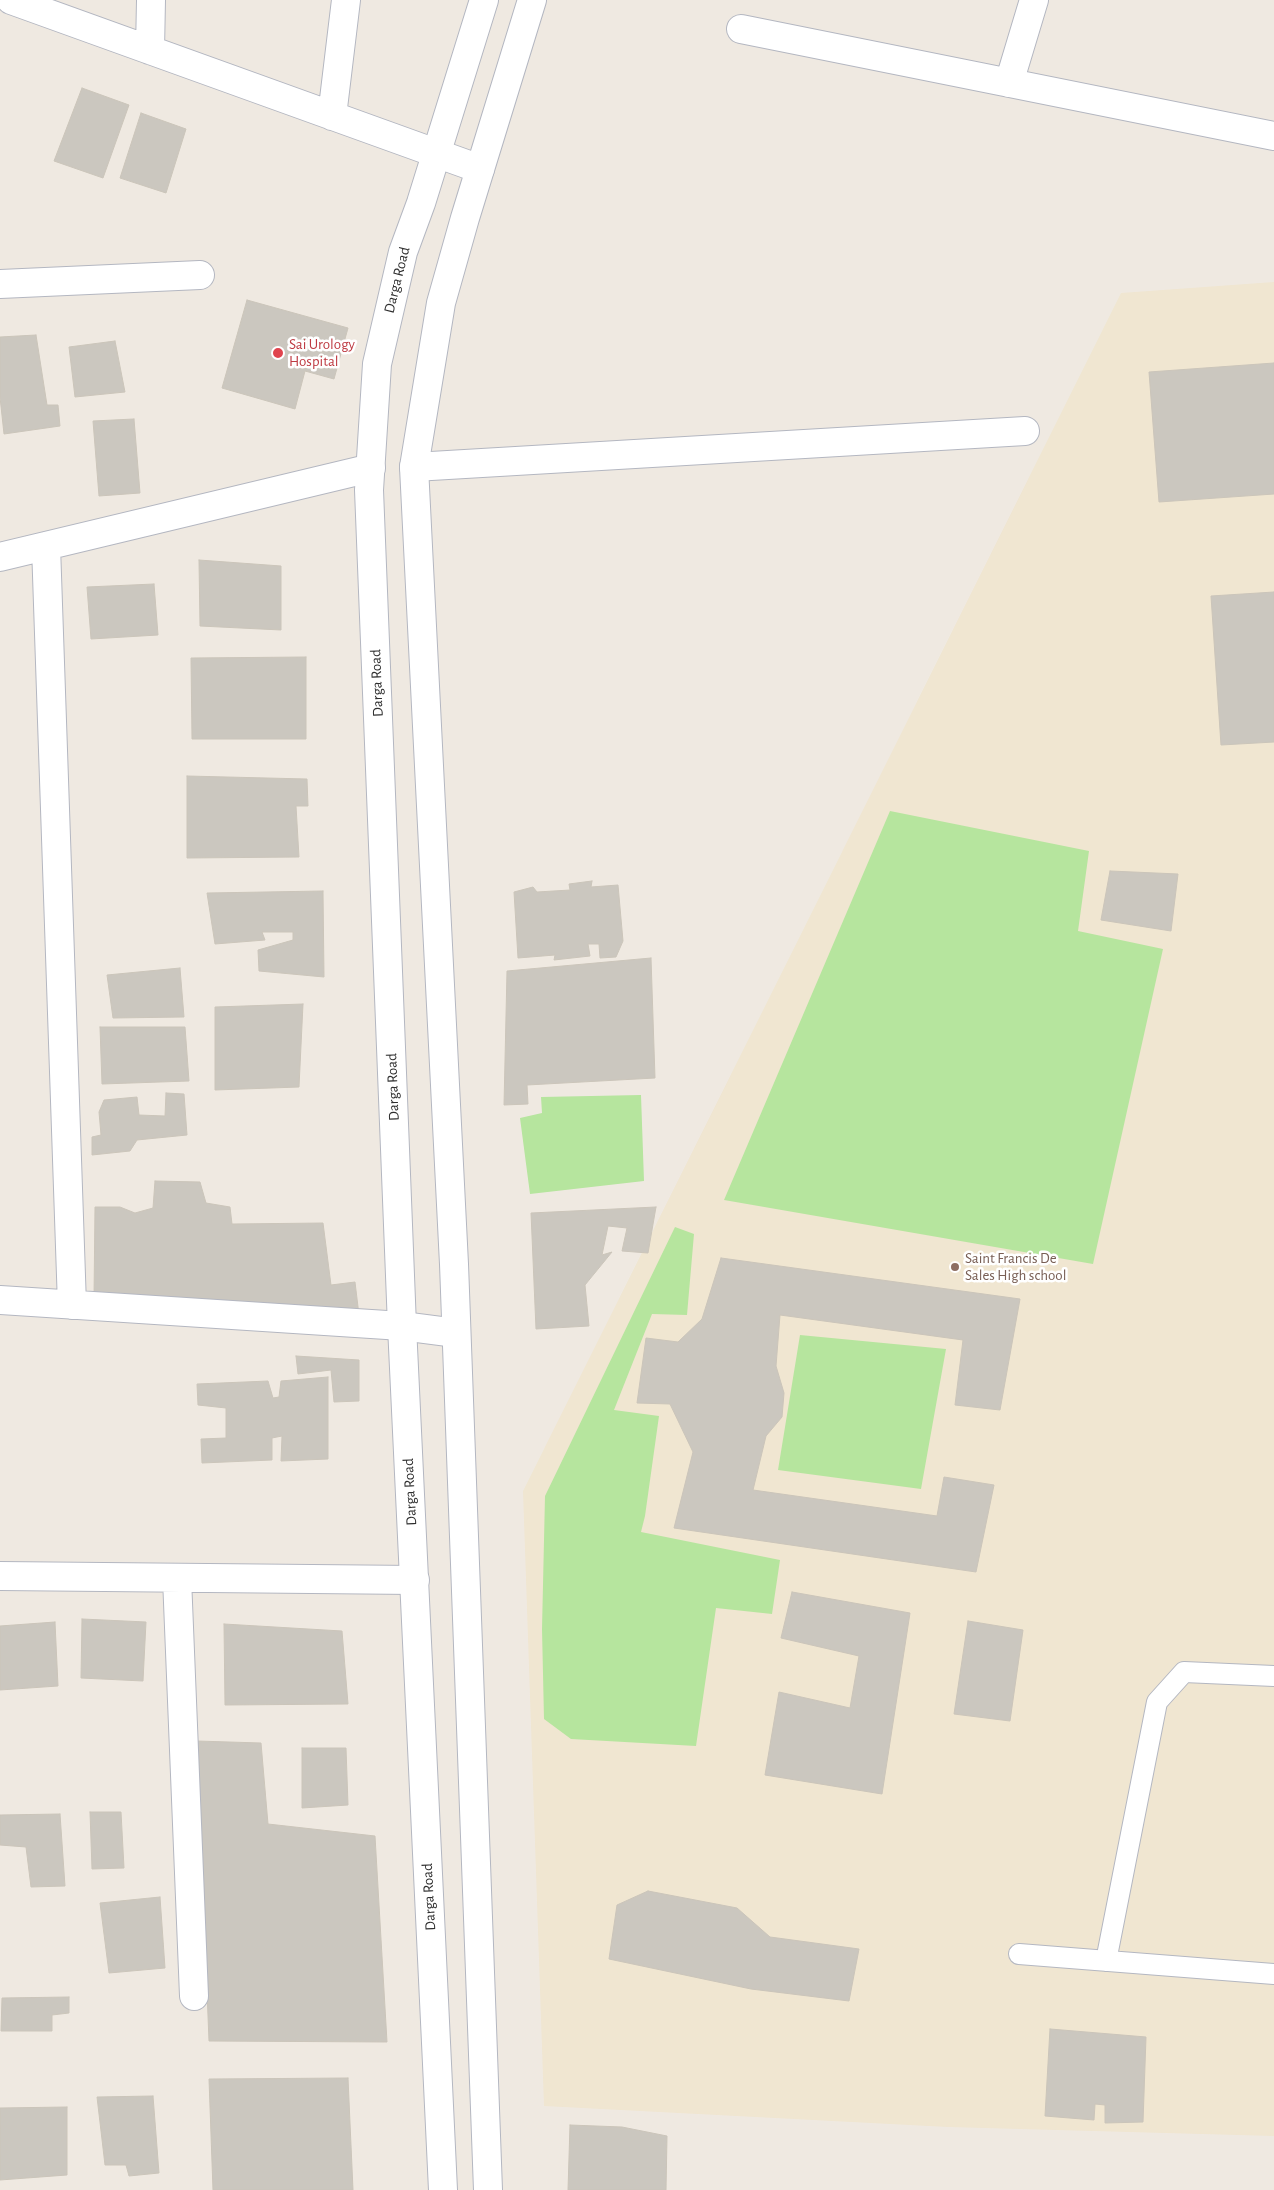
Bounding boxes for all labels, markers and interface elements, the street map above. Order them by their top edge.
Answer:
street label: Darga Road [380,245,414,315]
place label: Sai Urology Hospital [289,335,355,370]
marker: Sai Urology Hospital [271,346,285,360]
street label: Darga Road [367,649,387,717]
street label: Darga Road [383,1053,403,1121]
place label: Saint Francis De Sales High school [965,1249,1066,1284]
marker: Saint Francis De Sales High school [949,1261,961,1273]
street label: Darga Road [399,1458,421,1526]
street label: Darga Road [418,1863,440,1931]

